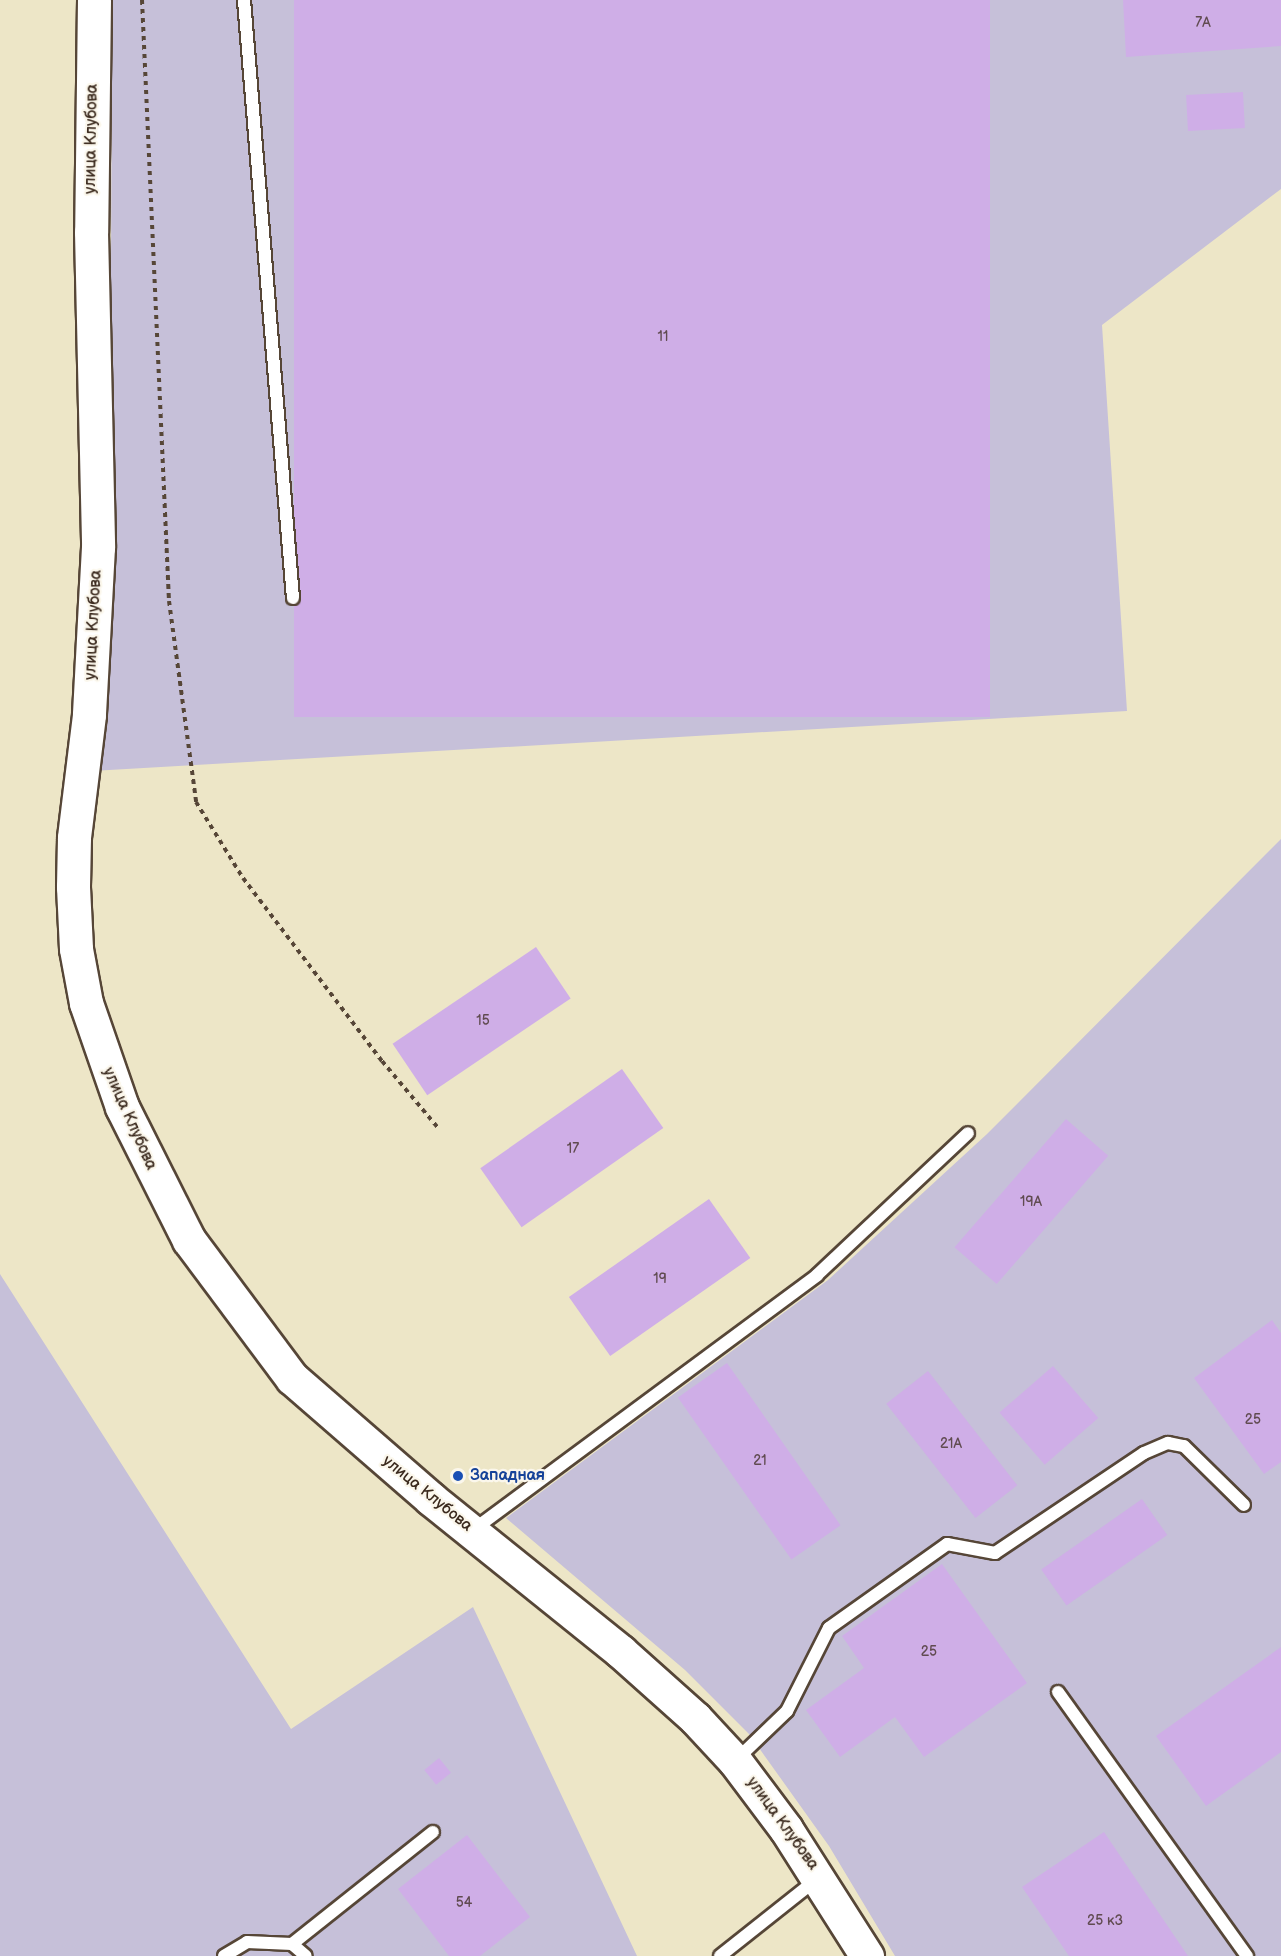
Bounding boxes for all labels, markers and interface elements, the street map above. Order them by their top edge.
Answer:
house number: 7А [1195,15,1211,31]
street label: улица Клубова [81,84,103,194]
house number: 11 [658,329,668,345]
street label: улица Клубова [82,569,106,681]
house number: 15 [476,1013,490,1029]
street label: улица Клубова [98,1065,160,1173]
house number: 17 [567,1141,579,1157]
house number: 19А [1020,1194,1042,1210]
house number: 19 [653,1271,667,1287]
house number: 25 [1245,1412,1261,1428]
house number: 21А [940,1436,962,1452]
street label: улица Клубова [378,1452,476,1536]
house number: 21 [753,1453,767,1469]
place label: Западная [470,1466,545,1486]
marker: Западная [451,1469,465,1483]
house number: 25 [921,1644,937,1660]
street label: улица Клубова [742,1774,822,1874]
house number: 54 [456,1895,472,1911]
house number: 25 к3 [1087,1913,1123,1929]

